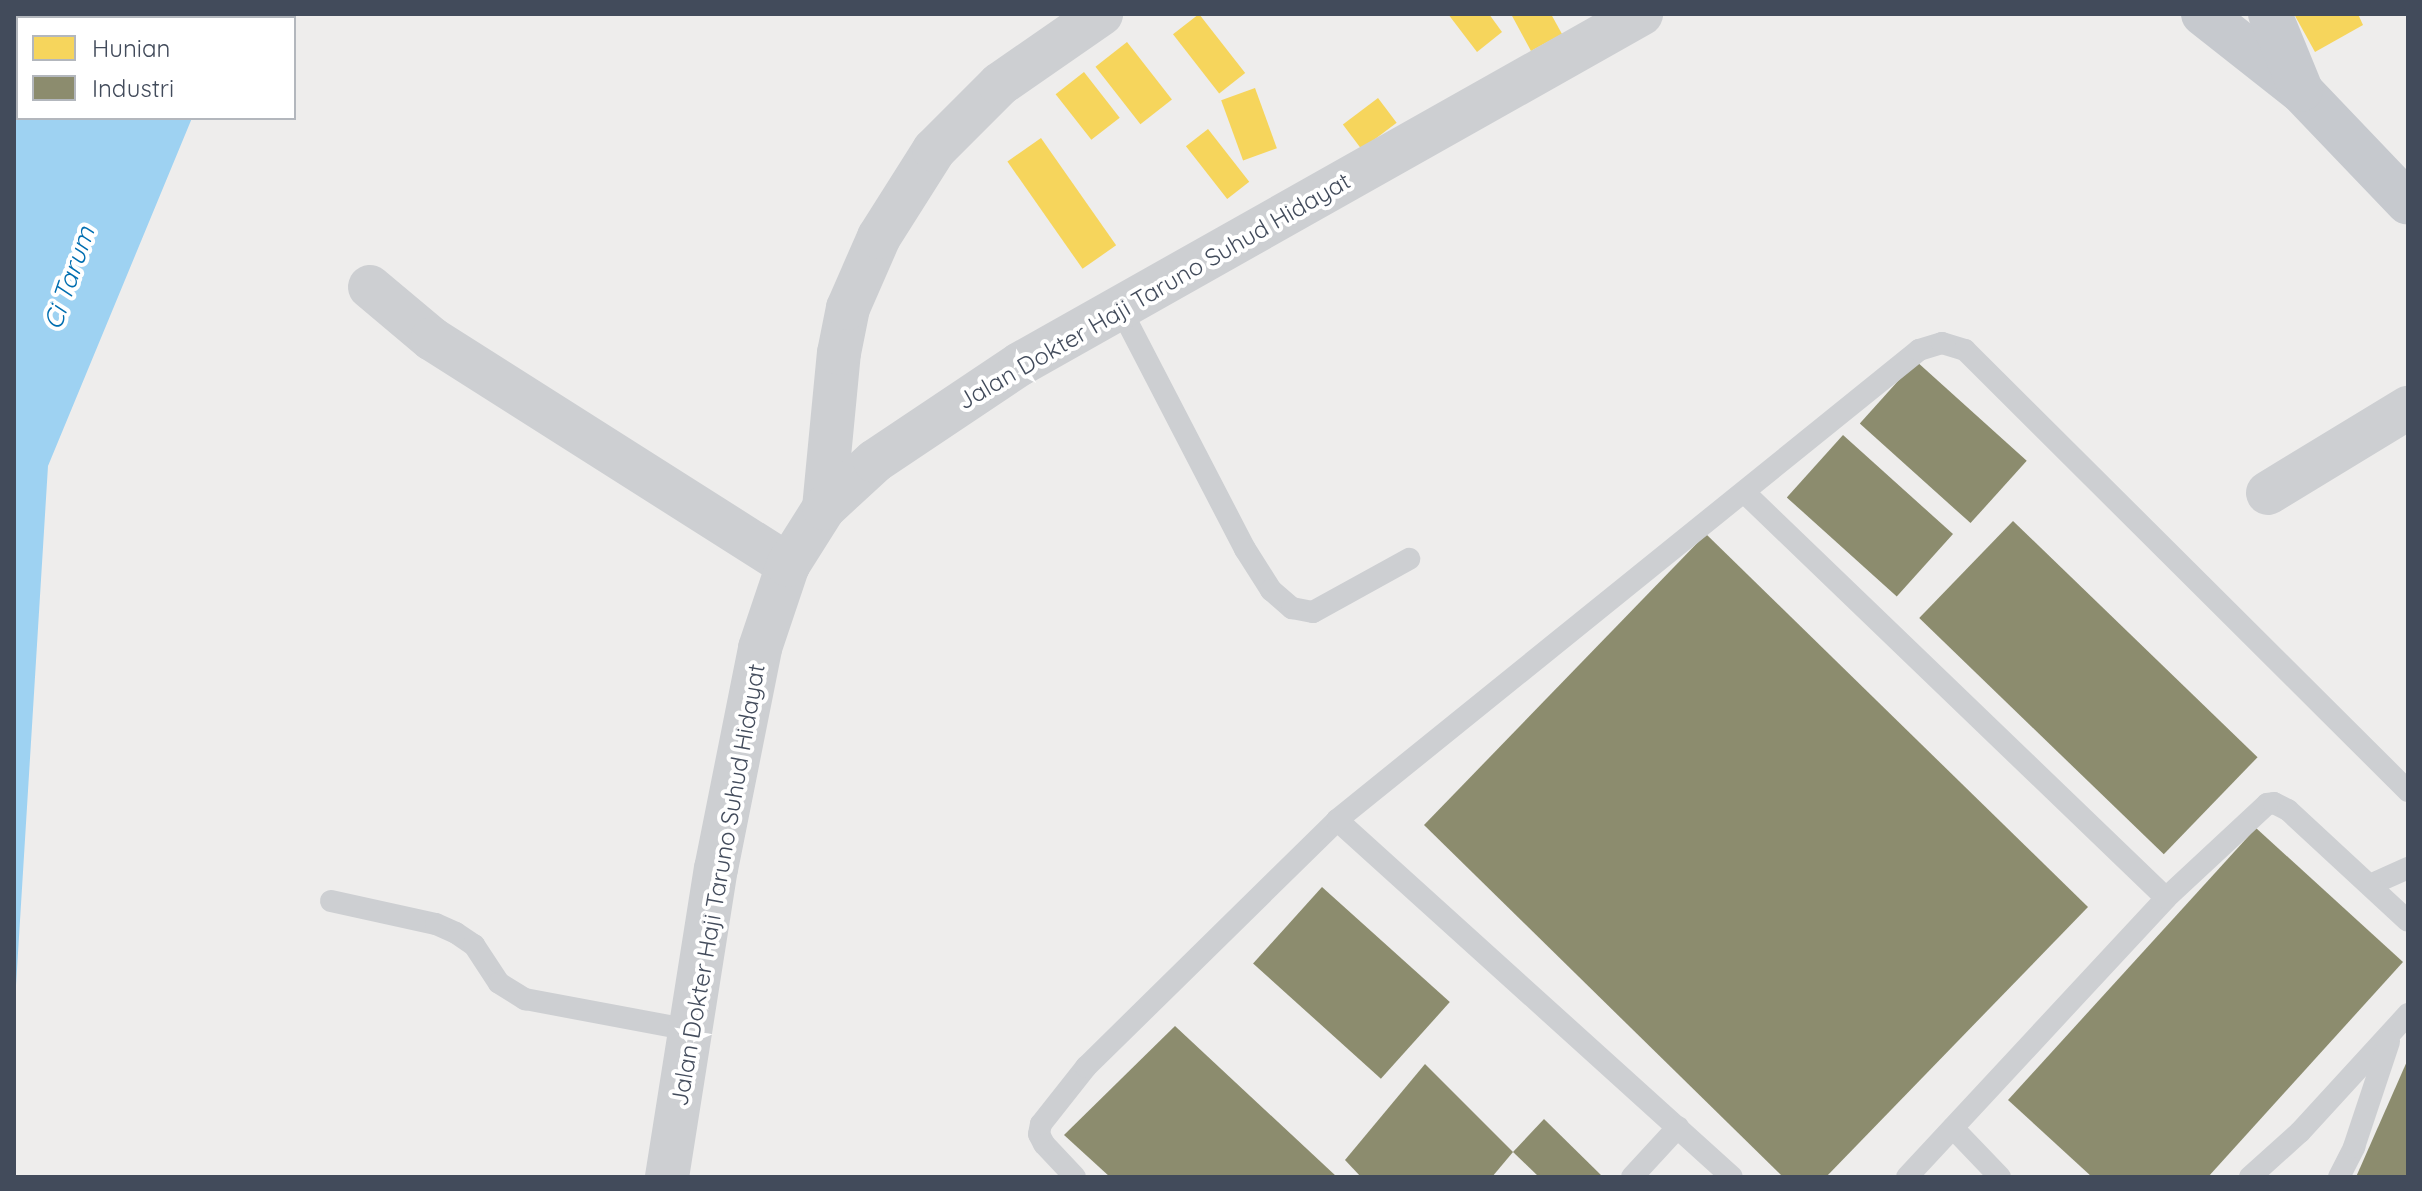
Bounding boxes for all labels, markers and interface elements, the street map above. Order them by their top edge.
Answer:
legend [16,16,296,120]
text: Hunian [92,33,170,63]
text: Industri [92,73,174,103]
street label: Jalan Dokter Haji Taruno Suhud Hidayat [953,166,1355,416]
water label: Ci Tarum [37,222,101,334]
street label: Jalan Dokter Haji Taruno Suhud Hidayat [665,662,771,1108]

